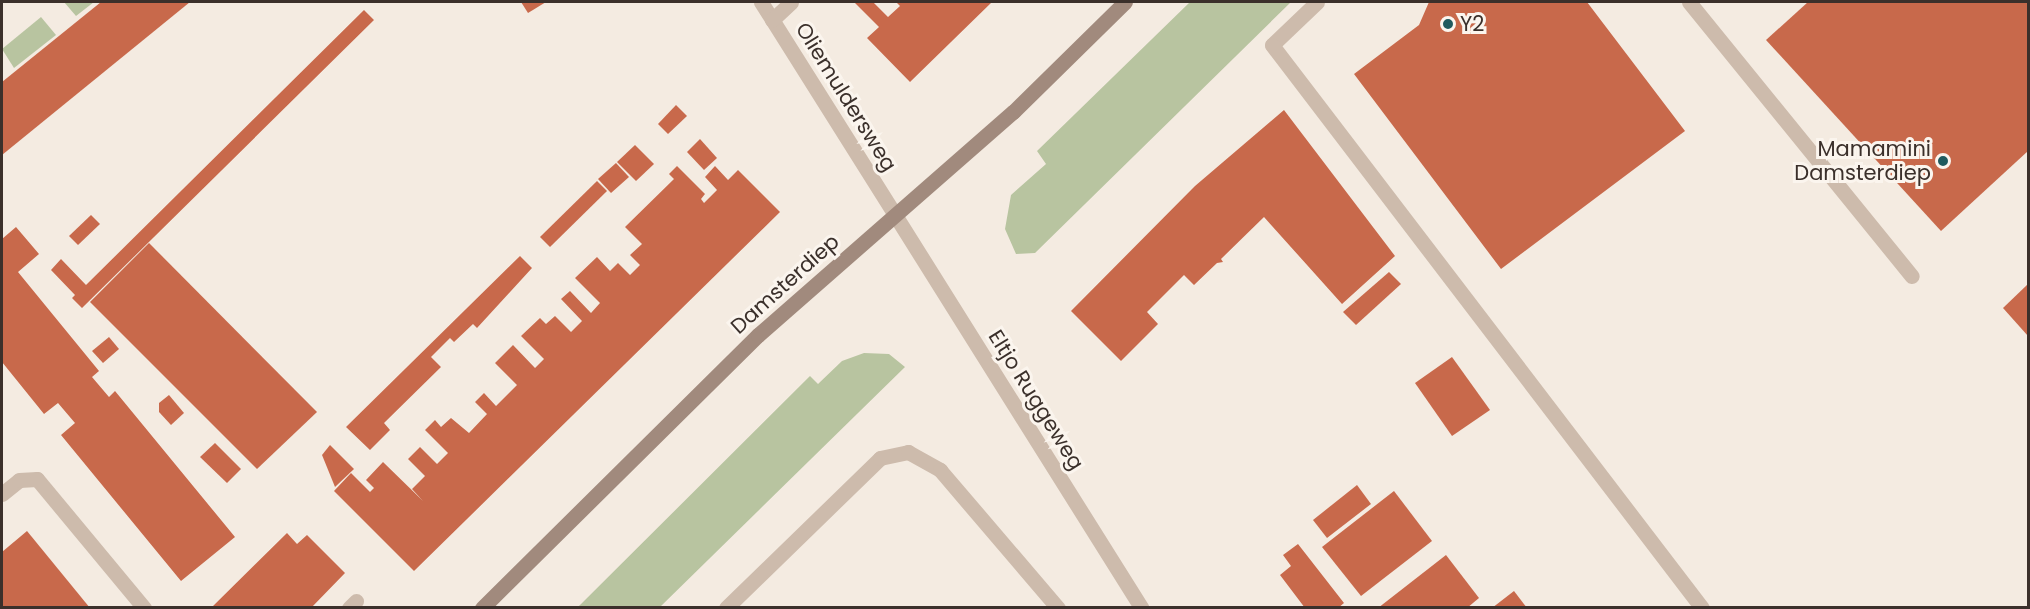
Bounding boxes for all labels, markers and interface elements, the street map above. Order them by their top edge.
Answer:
place label: Y2 [1460,11,1484,37]
marker: Y2 [1441,17,1455,31]
street label: Oliemuldersweg [790,18,902,176]
place label: Mamamini Damsterdiep [1794,136,1931,186]
marker: Mamamini Damsterdiep [1936,154,1950,168]
street label: Damsterdiep [726,229,844,339]
street label: Eltjo Ruggeweg [983,326,1089,474]

